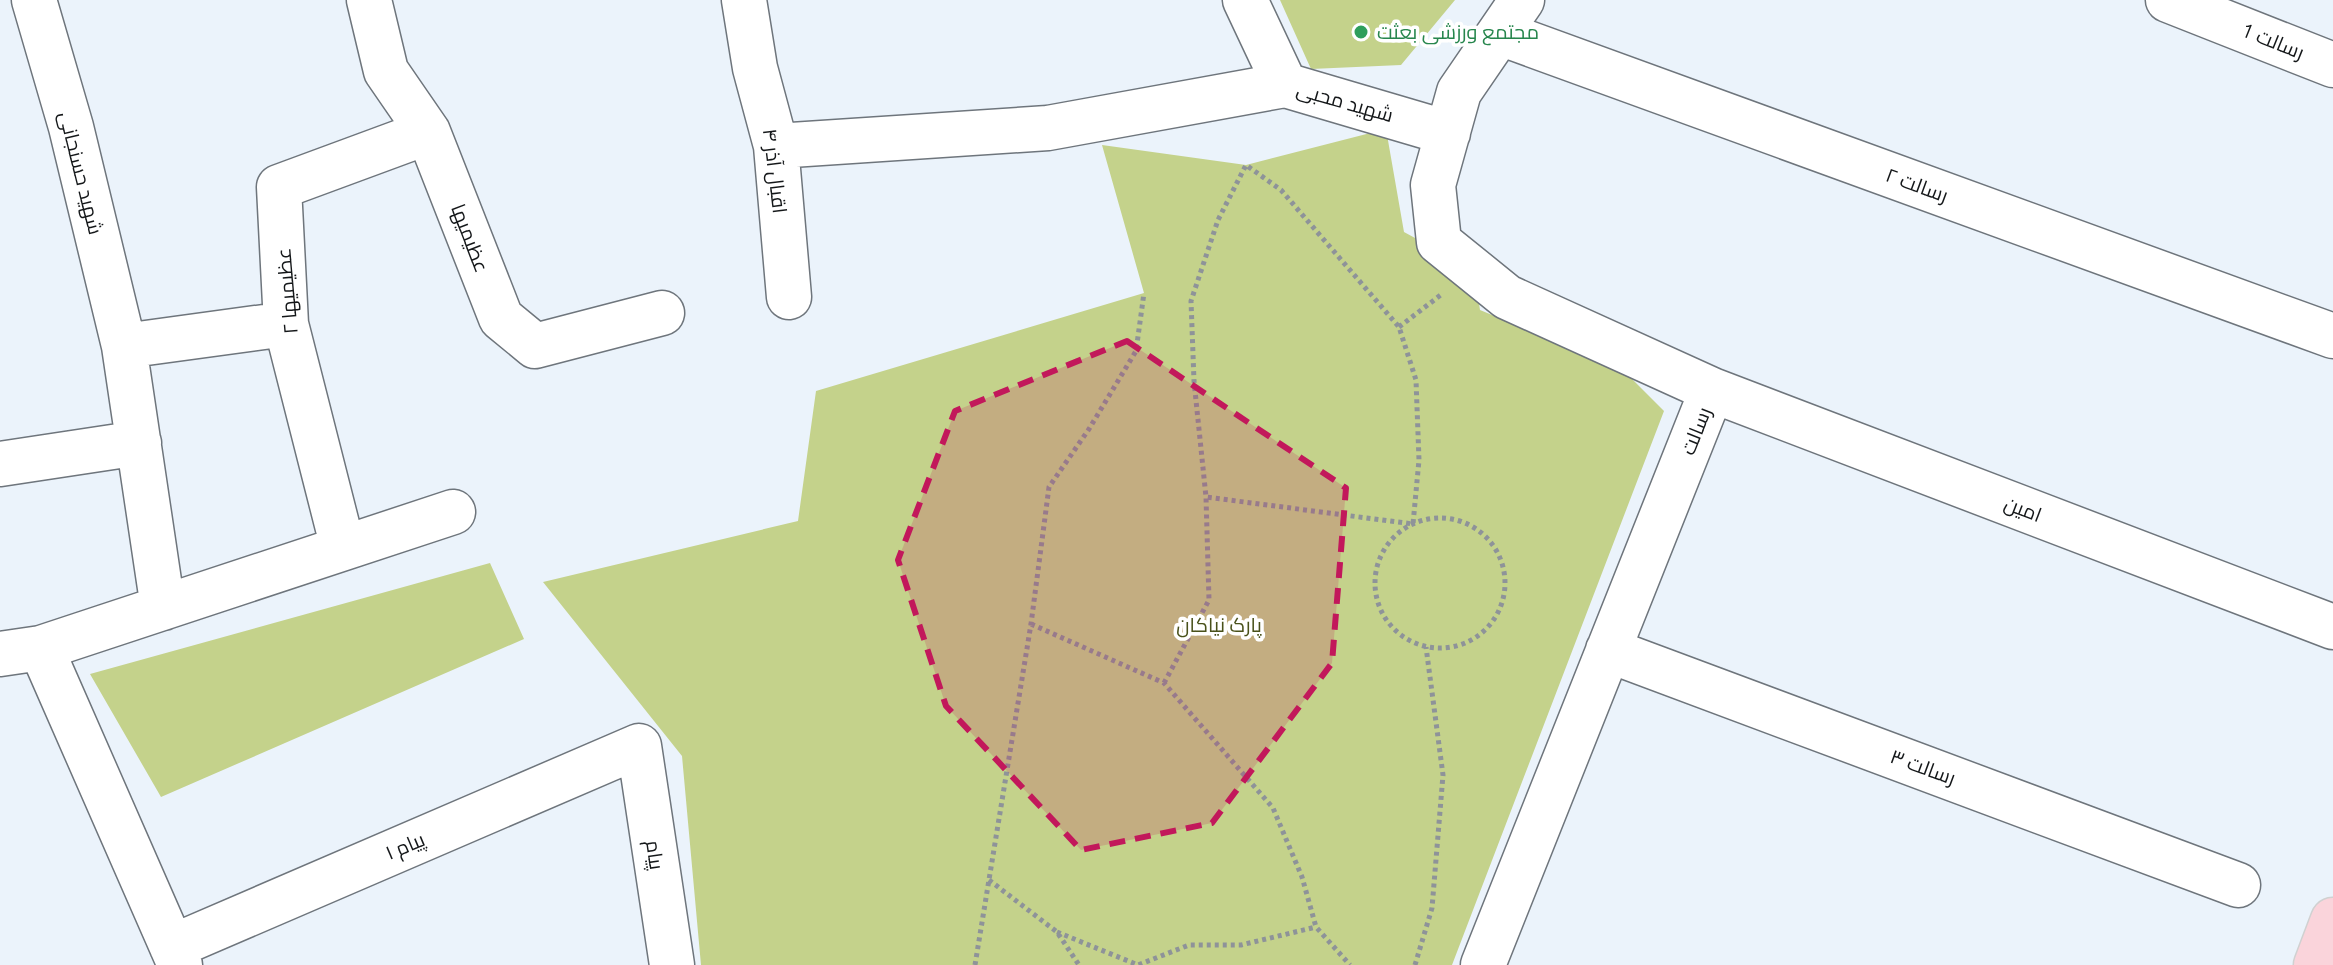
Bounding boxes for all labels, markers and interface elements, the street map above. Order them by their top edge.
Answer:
street label: رسالت 1 [2238,18,2308,64]
place label: مجتمع ورزشی بعثت [1377,20,1539,46]
marker: مجتمع ورزشی بعثت [1352,23,1370,41]
street label: شهید محبی [1294,77,1396,128]
street label: شهید حسنجانی [53,109,108,237]
street label: اقبال آذر ۴ [757,127,792,215]
street label: رسالت ۲ [1883,163,1951,207]
street label: عظیمیها [445,200,494,276]
street label: عظیمیها ۲ [271,247,304,335]
street label: رسالت [1676,404,1716,458]
street label: امین [2001,491,2045,528]
park label: پارک نیاکان [1176,613,1262,638]
street label: رسالت ۳ [1887,744,1959,790]
street label: پیام ۱ [382,827,430,867]
street label: پیام [639,839,669,872]

